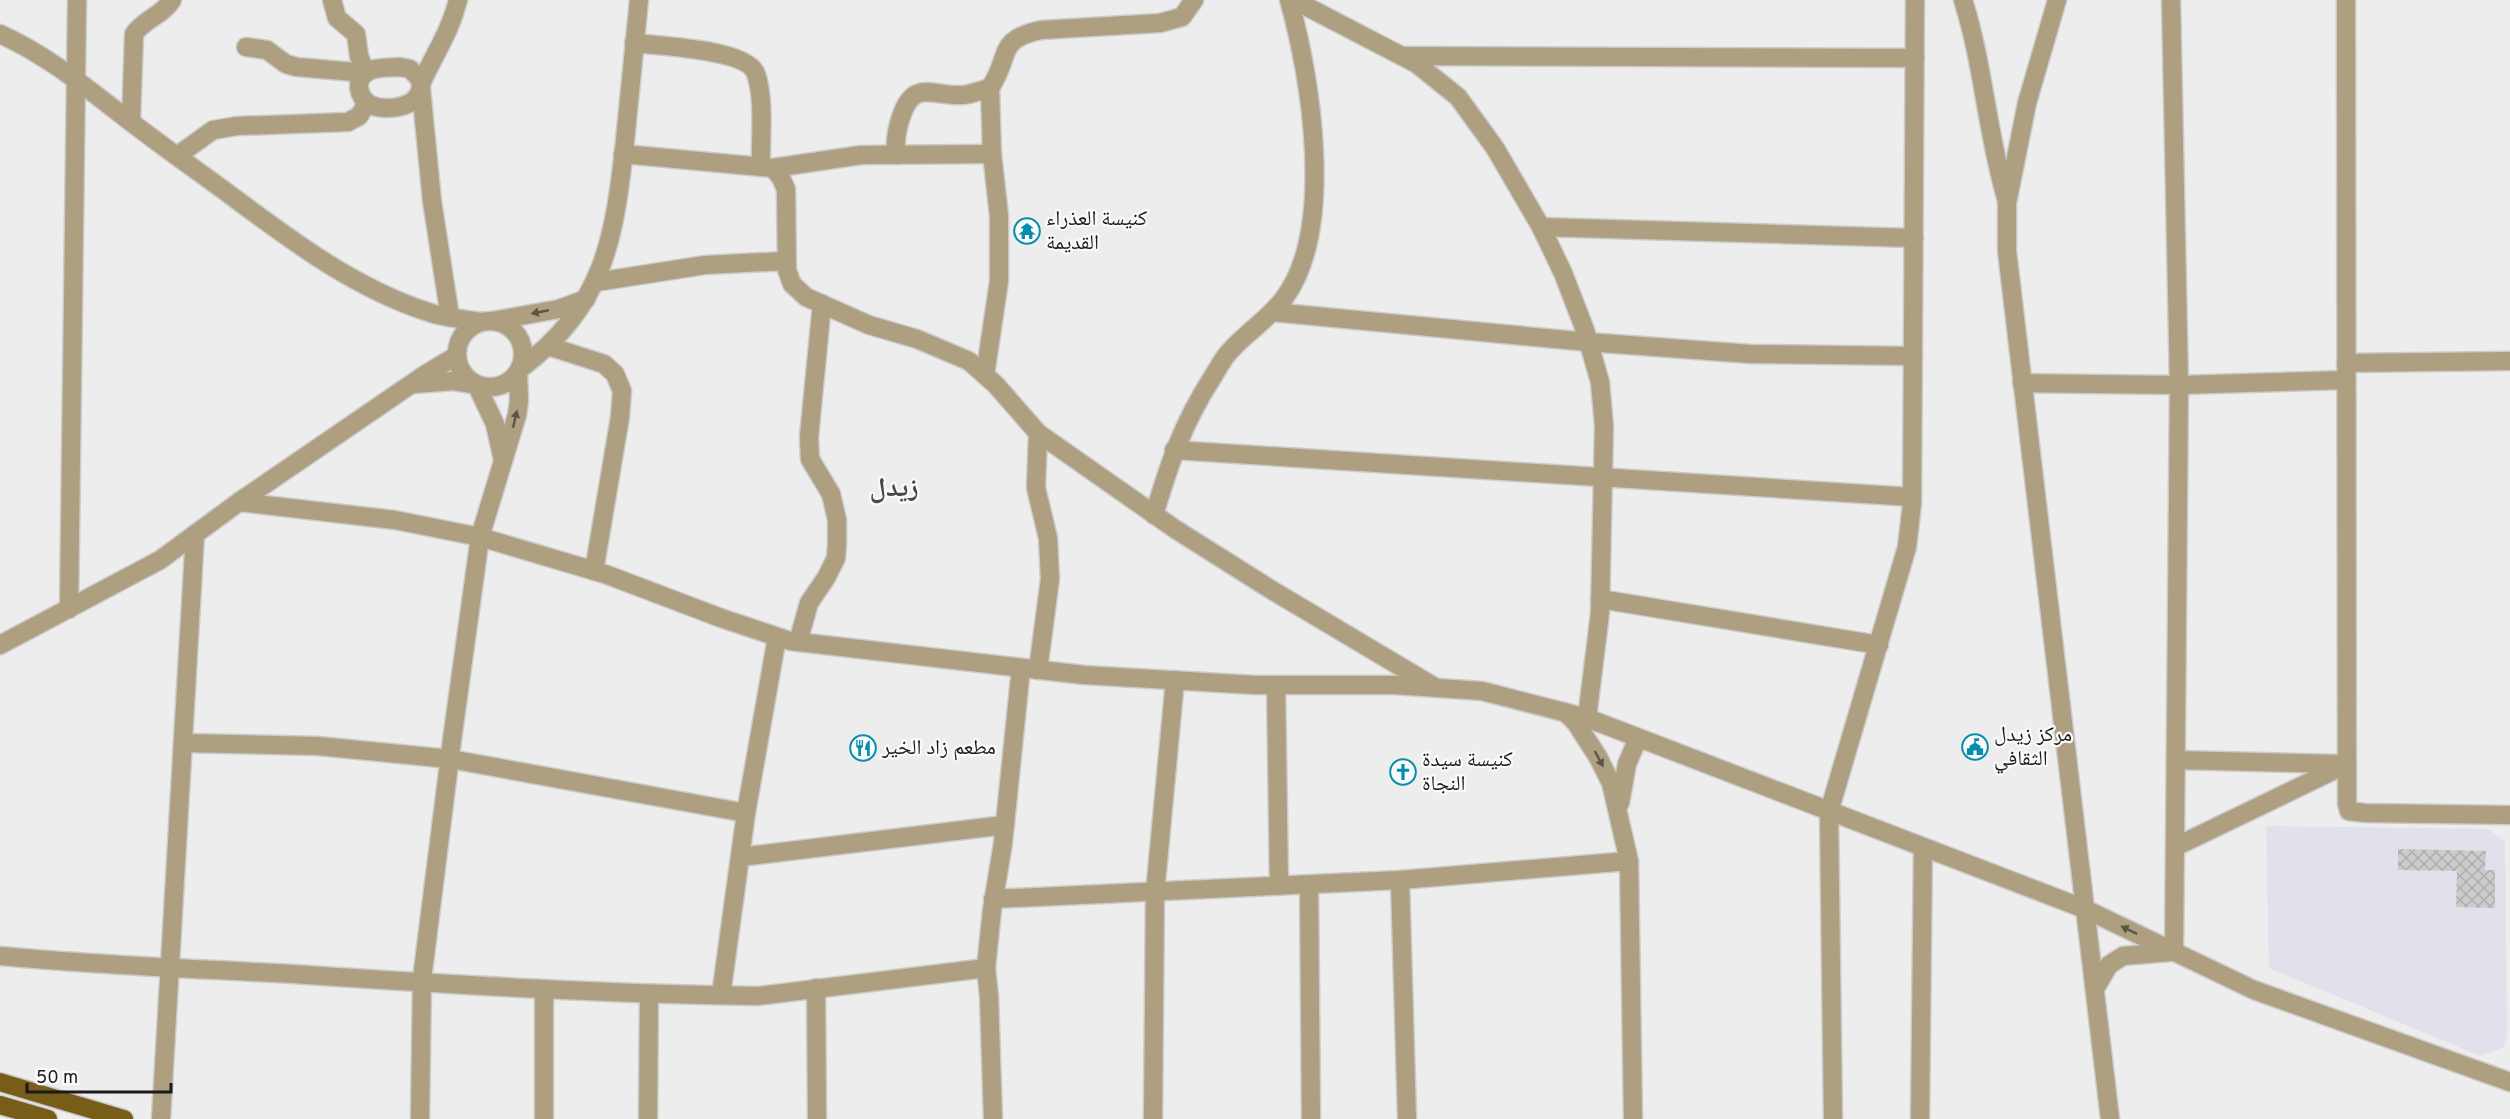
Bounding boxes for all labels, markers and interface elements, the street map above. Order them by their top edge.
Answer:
place label: كنيسة العذراء القديمة [1046,206,1147,257]
temple icon: كنيسة العذراء القديمة [1012,216,1042,246]
one-way arrow [530,308,549,317]
one-way arrow [511,410,521,428]
district label: زيدل [869,472,919,506]
place label: مركز زيدل الثقافي [1994,722,2072,774]
public building icon: مركز زيدل الثقافي [1960,732,1990,762]
restaurant icon: مطعم زاد الخير [848,733,878,763]
place label: مطعم زاد الخير [881,735,996,762]
place label: كنيسة سيدة النجاة [1422,747,1513,798]
one-way arrow [1594,751,1604,768]
church icon: كنيسة سيدة النجاة [1388,757,1418,787]
one-way arrow [2121,926,2138,935]
scale bar [27,1056,171,1094]
text: 50 m [36,1067,78,1090]

